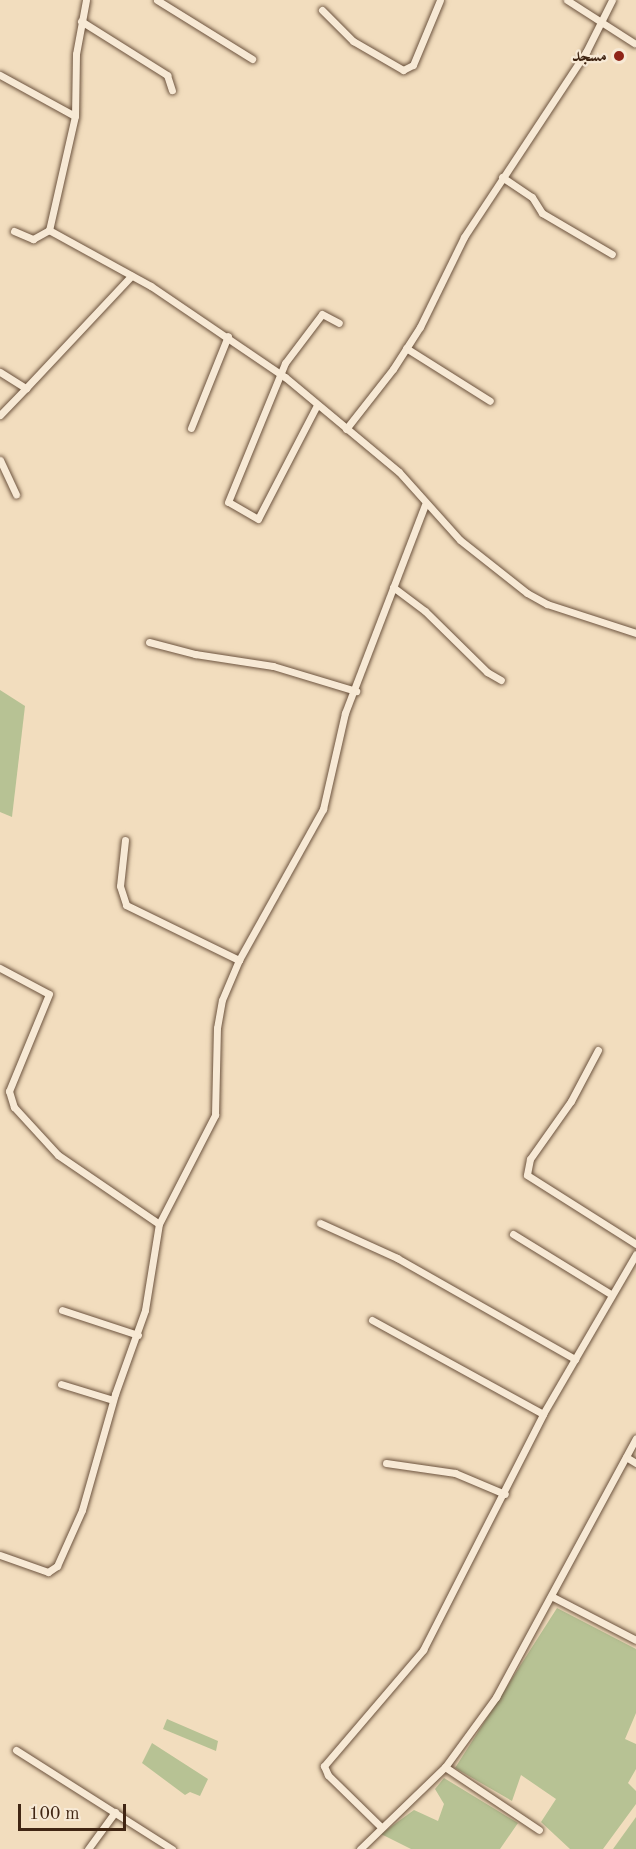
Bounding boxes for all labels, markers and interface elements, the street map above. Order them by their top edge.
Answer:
place label: مسجد [572,45,607,67]
marker: مسجد [612,49,626,63]
scale bar [21,1792,129,1830]
text: 100 m [29,1805,80,1823]

